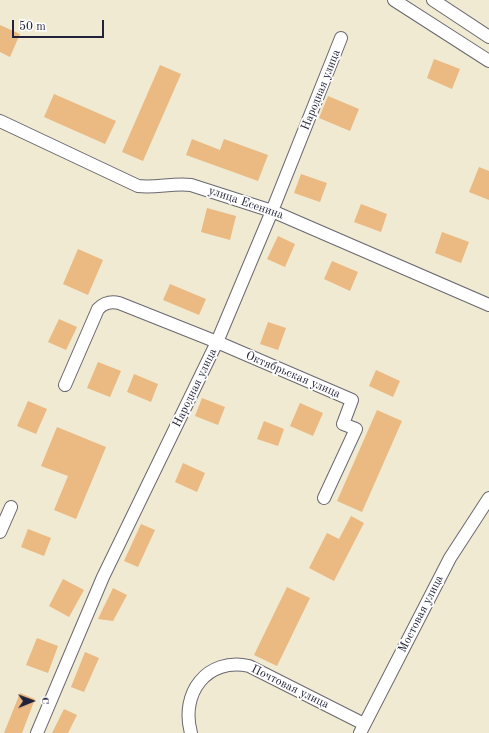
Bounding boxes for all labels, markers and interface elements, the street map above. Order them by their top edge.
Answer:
scale bar [14,12,106,38]
text: 50 m [19,21,46,33]
street label: Народная улица [298,47,344,133]
street label: улица Есенина [206,183,286,223]
street label: Народная улица [170,346,220,430]
street label: Октябрьская улица [243,349,343,401]
street label: Мостовая улица [395,573,447,655]
street label: Почтовая улица [249,662,331,712]
north arrow [12,681,52,721]
text: С [39,697,50,705]

